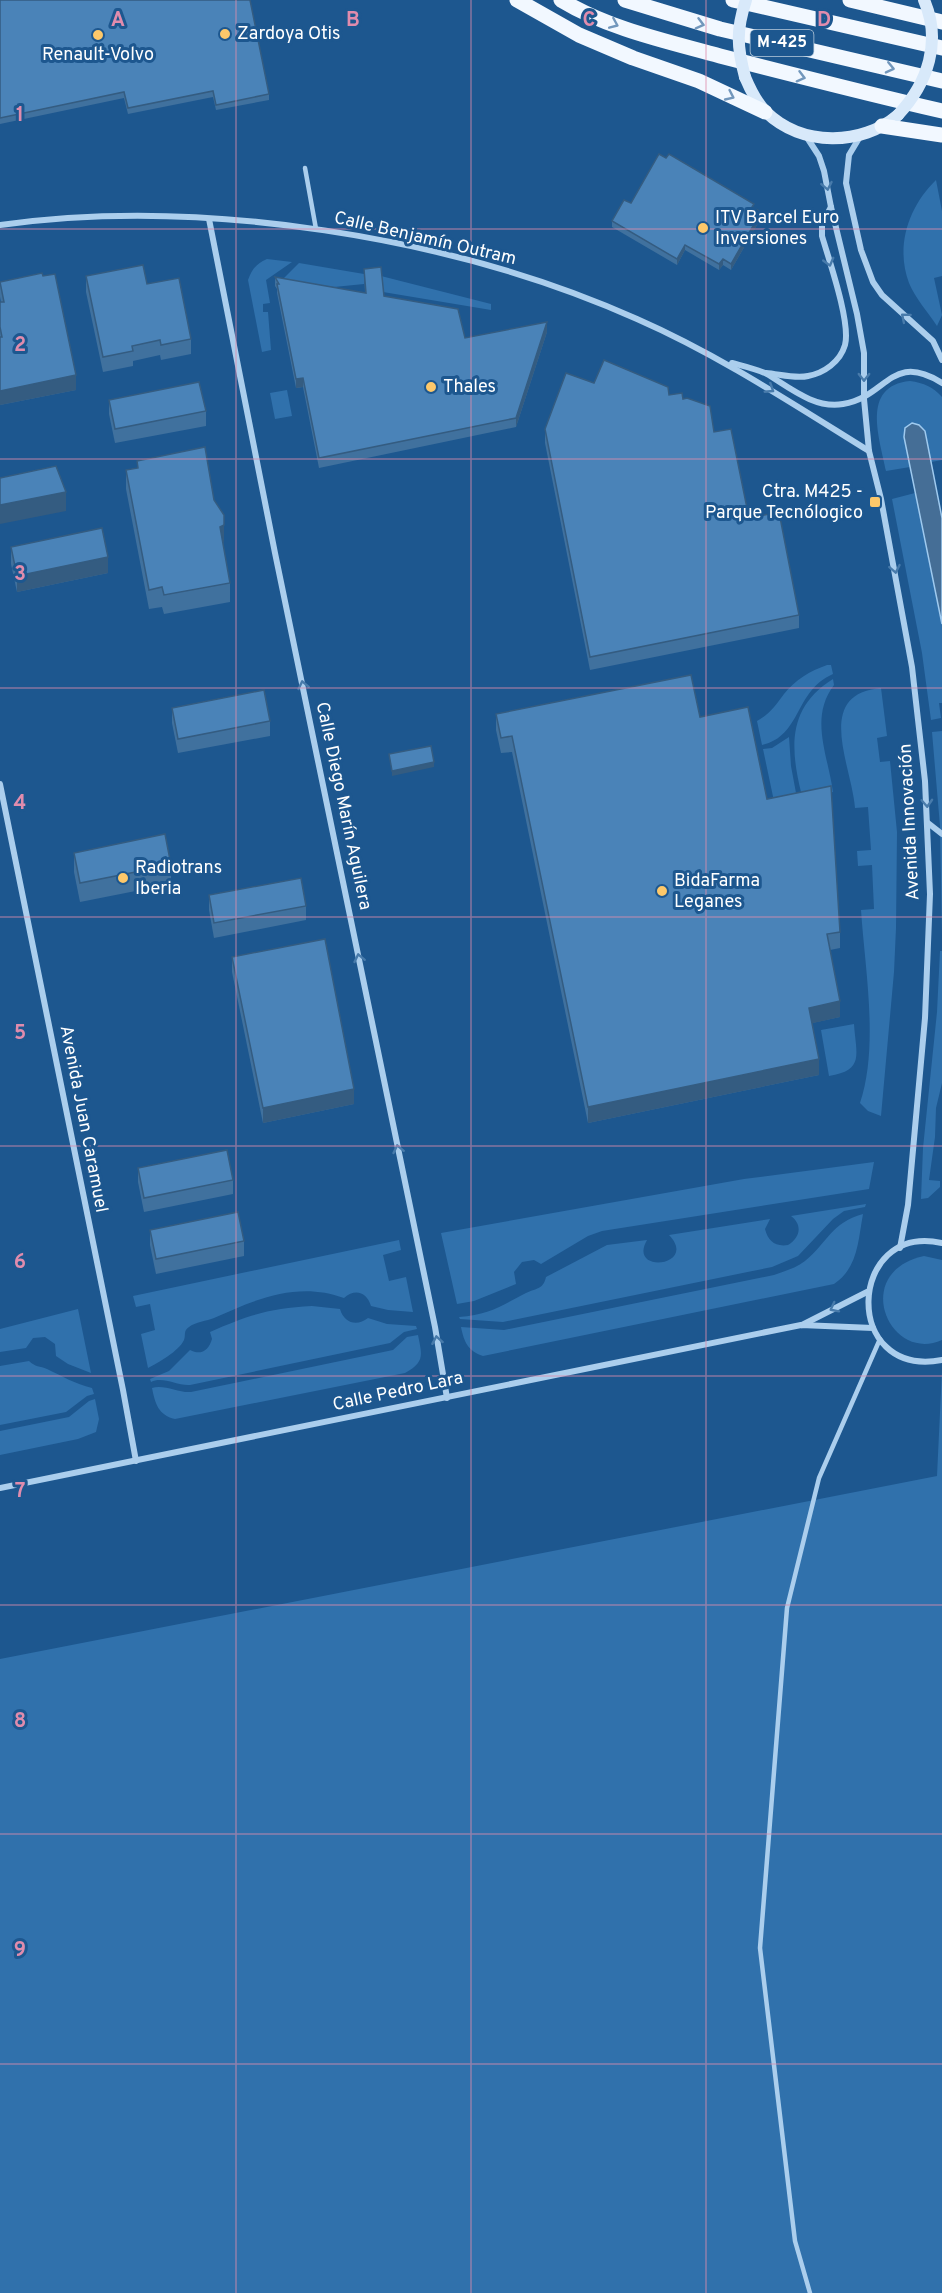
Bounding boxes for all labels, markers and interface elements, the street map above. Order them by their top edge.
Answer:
text: A [111,8,125,34]
text: B [346,8,360,34]
text: C [583,8,595,34]
text: D [817,8,831,34]
one-way arrow [607,17,618,29]
one-way arrow [695,17,705,29]
place label: Zardoya Otis [237,23,340,46]
marker: Zardoya Otis [218,27,232,41]
marker: Renault-Volvo [91,28,105,42]
road number: M-425 [750,30,814,56]
place label: Renault-Volvo [42,44,154,67]
one-way arrow [885,61,895,74]
one-way arrow [796,70,806,83]
one-way arrow [724,88,735,100]
text: 1 [16,103,24,129]
one-way arrow [820,181,833,191]
street label: Calle Benjamín Outram [332,207,518,271]
place label: ITV Barcel Euro Inversiones [715,207,839,251]
marker: ITV Barcel Euro Inversiones [696,221,710,235]
one-way arrow [822,257,835,267]
one-way arrow [901,313,912,324]
text: 2 [14,333,26,359]
one-way arrow [858,372,870,381]
place label: Thales [443,376,496,399]
marker: Thales [424,380,438,394]
one-way arrow [763,382,774,393]
place label: Ctra. M425 - Parque Tecnólogico [705,481,863,525]
marker: Ctra. M425 - Parque Tecnólogico [868,495,882,509]
text: 3 [14,562,26,588]
one-way arrow [888,563,901,573]
one-way arrow [297,680,310,690]
street label: Calle Diego Marín Aguilera [310,700,376,912]
street label: Avenida Innovación [894,743,926,901]
text: 4 [14,791,26,817]
one-way arrow [920,799,933,808]
place label: Radiotrans Iberia [135,857,222,901]
place label: BidaFarma Leganes [674,870,760,914]
marker: Radiotrans Iberia [116,871,130,885]
marker: BidaFarma Leganes [655,884,669,898]
one-way arrow [353,953,366,963]
text: 5 [14,1021,26,1047]
street label: Avenida Juan Caramuel [54,1023,112,1215]
one-way arrow [393,1144,406,1154]
text: 6 [14,1250,26,1276]
one-way arrow [830,1301,841,1313]
one-way arrow [431,1335,444,1345]
street label: Calle Pedro Lara [331,1367,465,1417]
text: 7 [15,1479,25,1505]
text: 8 [14,1709,26,1735]
text: 9 [14,1938,26,1964]

